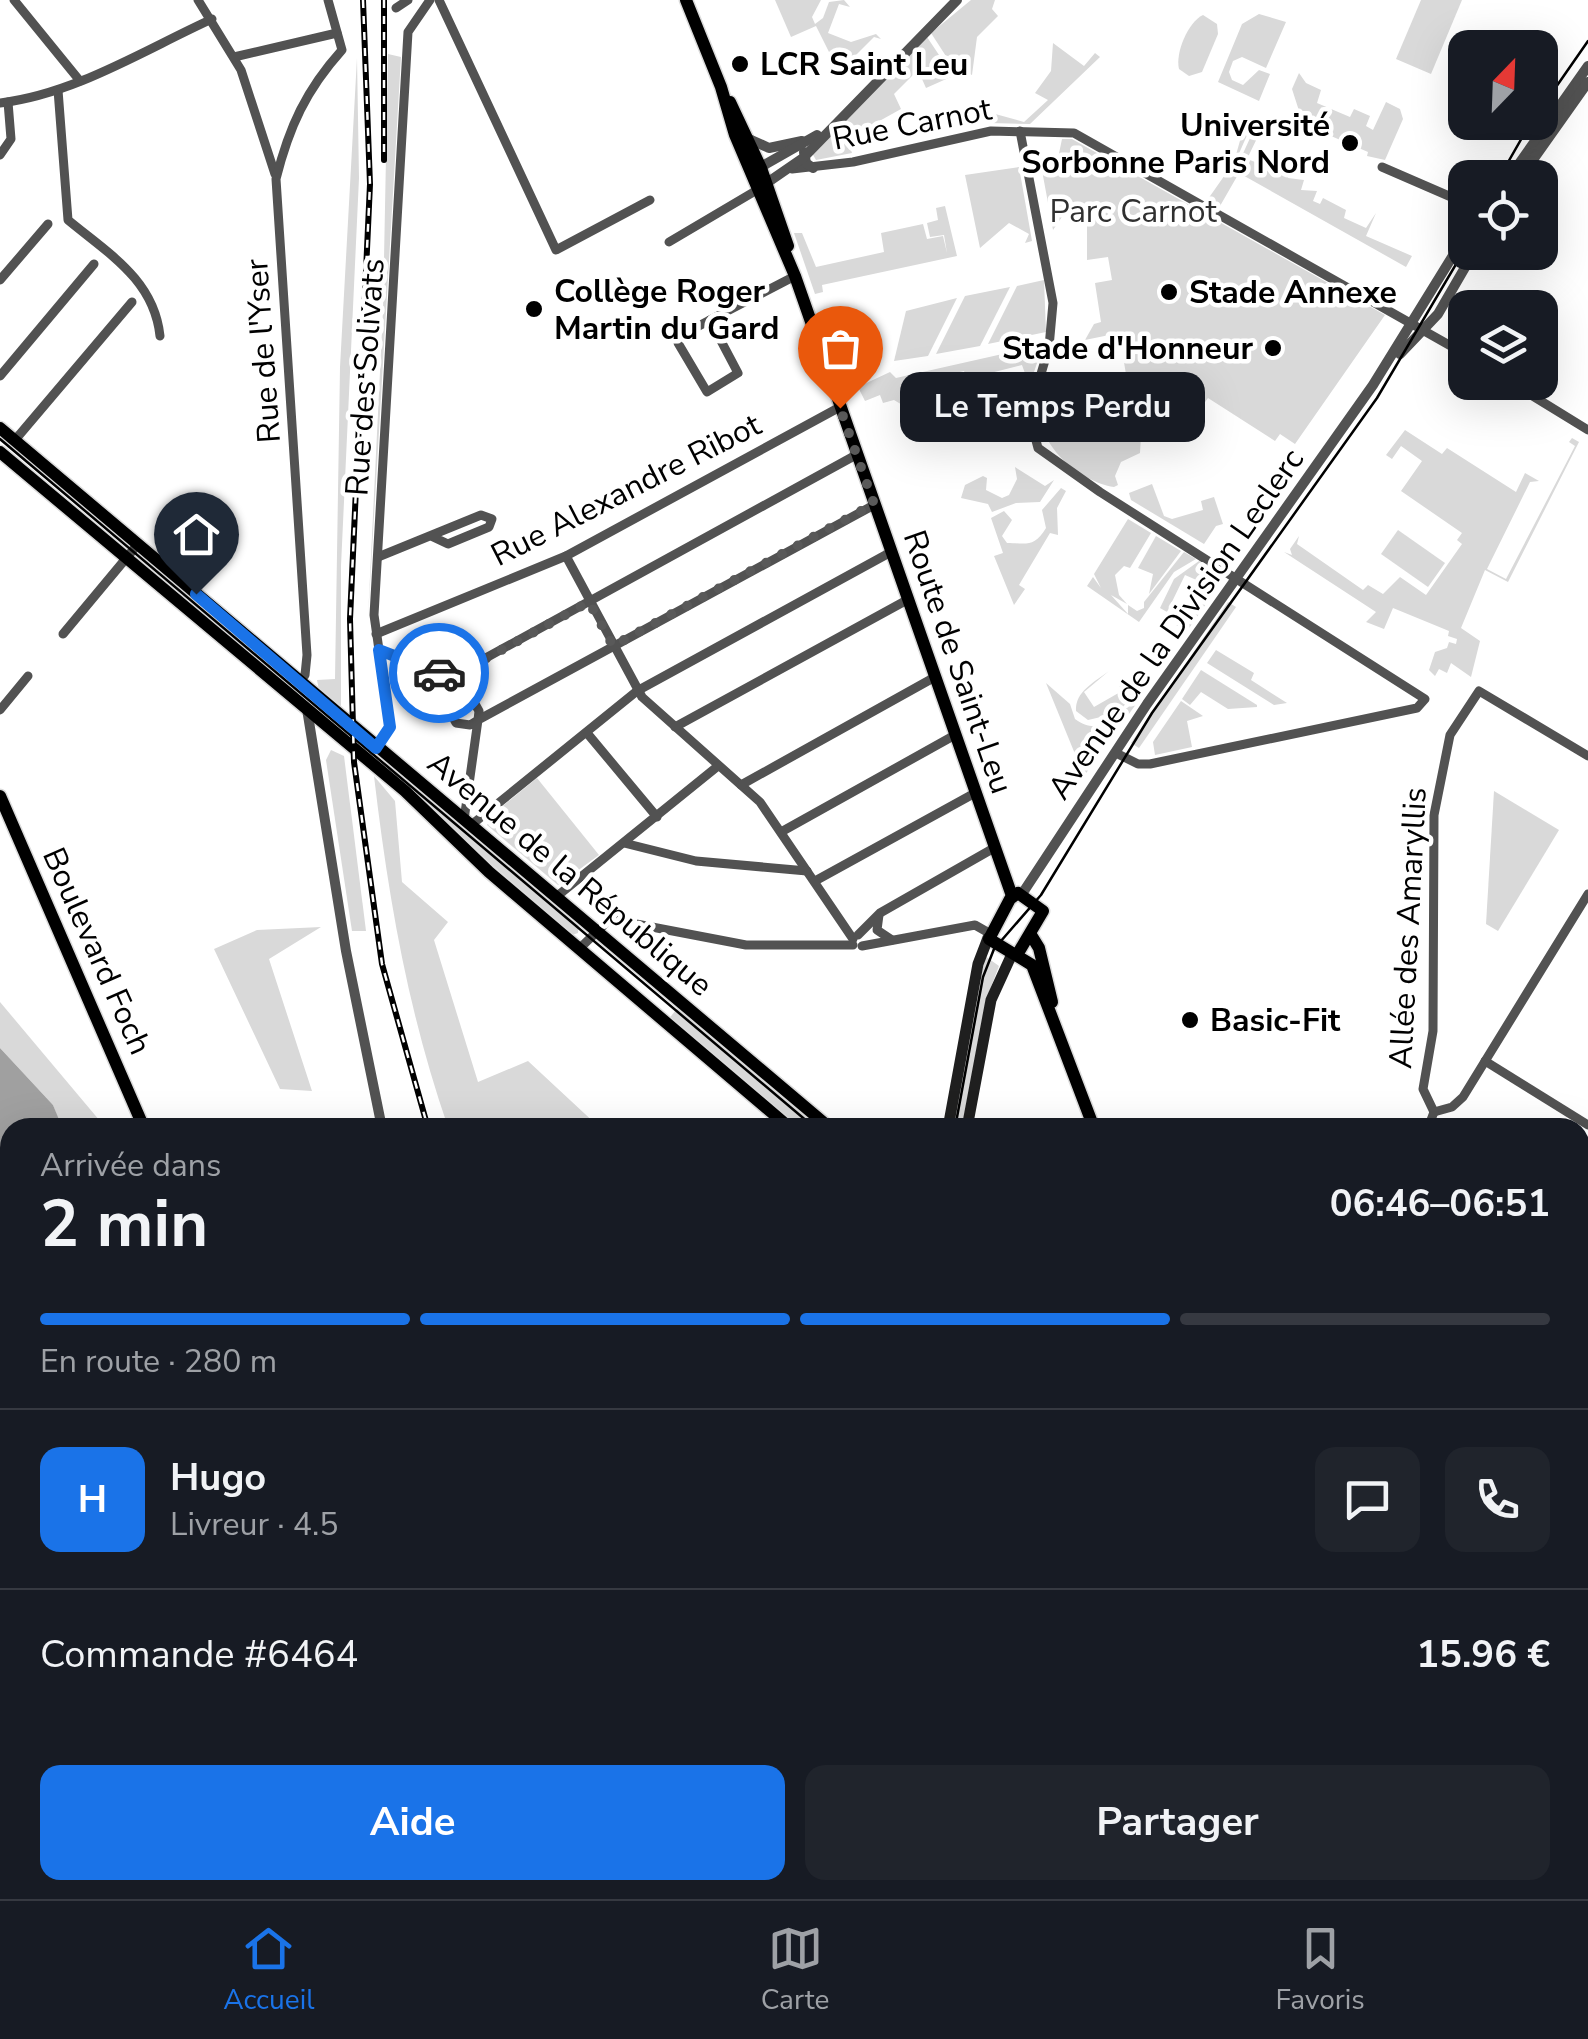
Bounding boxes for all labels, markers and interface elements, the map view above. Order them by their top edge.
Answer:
north arrow [1448,30,1558,140]
map controls [1448,30,1558,400]
place label: LCR Saint Leu [760,43,968,86]
marker: LCR Saint Leu [729,53,751,75]
street label: Rue Carnot [829,87,996,160]
place label: Université Sorbonne Paris Nord [1021,104,1330,184]
marker: Université Sorbonne Paris Nord [1339,132,1361,154]
button: locate [1448,160,1558,270]
park label: Parc Carnot [1049,190,1217,233]
street label: Rue de l'Yser [235,257,291,444]
street label: Rue des Solivats [335,257,395,497]
place label: Collège Roger Martin du Gard [554,270,779,350]
place label: Stade Annexe [1189,271,1397,314]
marker: Stade Annexe [1158,281,1180,303]
button: layers [1448,290,1558,400]
marker: Collège Roger Martin du Gard [523,298,545,320]
pin [798,306,883,409]
icon: bag [813,321,868,376]
place label: Stade d'Honneur [1002,327,1253,370]
marker: Stade d'Honneur [1262,337,1284,359]
callout: Le Temps Perdu [900,373,1205,443]
text: Le Temps Perdu [934,385,1171,428]
street label: Rue Alexandre Ribot [484,403,769,577]
street label: Avenue de la Division Leclerc [1038,440,1314,808]
pin [154,492,239,595]
icon: home [169,507,224,562]
street label: Route de Saint-Leu [893,525,1023,799]
courier [389,623,489,723]
icon: car [412,646,467,701]
street label: Avenue de la République [418,742,722,1006]
street label: Allée des Amaryllis [1379,786,1437,1070]
street label: Boulevard Foch [32,841,162,1061]
place label: Basic-Fit [1210,999,1341,1042]
marker: Basic-Fit [1179,1009,1201,1031]
text: Arrivée dans [40,1144,221,1187]
text: 06:46–06:51 [1330,1178,1550,1229]
text: 2 min [40,1180,208,1269]
text: En route · 280 m [40,1340,277,1383]
button: chat [1315,1447,1420,1552]
button: phone [1445,1447,1550,1552]
text: Hugo [170,1452,266,1503]
text: H [78,1474,107,1525]
text: Livreur · 4.5 [170,1503,338,1546]
text: Commande #6464 [40,1629,358,1680]
text: 15.96 € [1416,1629,1550,1680]
button: Aide [40,1765,785,1880]
button: Partager [805,1765,1550,1880]
tab: Accueil [223,1921,314,2019]
tab: Carte [761,1921,829,2019]
tab: Favoris [1276,1921,1365,2019]

